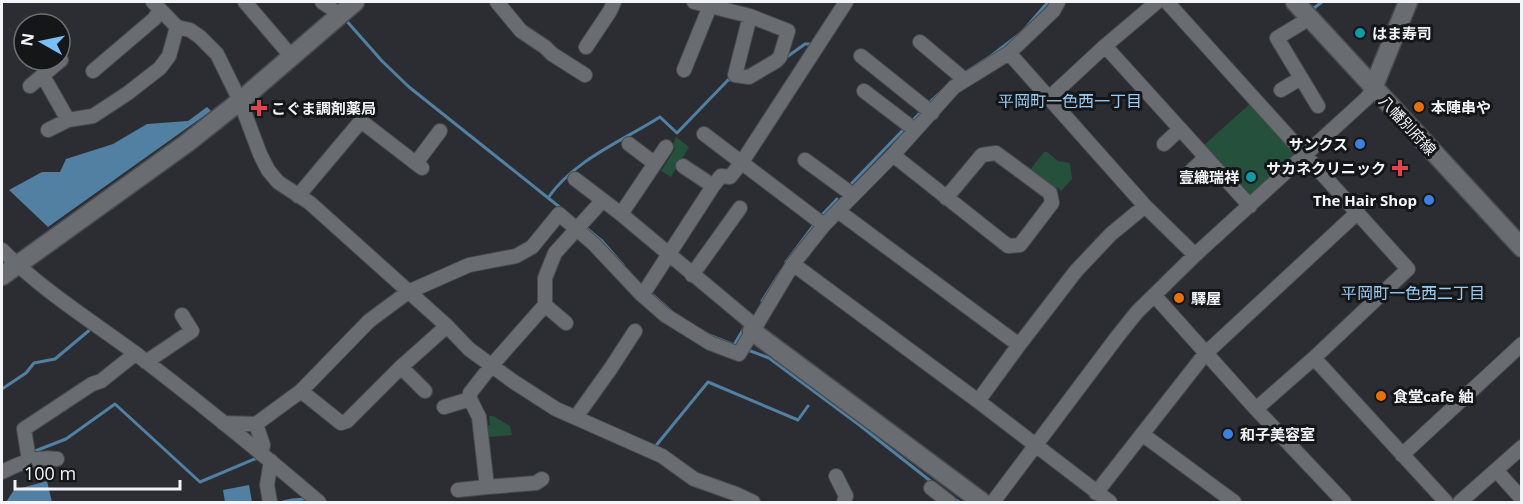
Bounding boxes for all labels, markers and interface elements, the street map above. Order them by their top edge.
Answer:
north arrow [12,12,72,72]
place label: はま寿司 [1372,23,1432,43]
marker: はま寿司 [1353,26,1367,40]
text: N [15,32,39,48]
district label: 平岡町一色西一丁目 [998,90,1142,112]
street label: 八幡別府線 [1375,91,1441,159]
place label: 本陣串や [1431,97,1491,117]
place label: こぐま調剤薬局 [271,98,376,118]
marker: 本陣串や [1412,100,1426,114]
marker: こぐま調剤薬局 [252,101,266,115]
place label: サンクス [1288,134,1348,154]
marker: サンクス [1353,137,1367,151]
place label: サカネクリニック [1266,158,1386,178]
marker: サカネクリニック [1391,159,1409,177]
place label: 壹織瑞祥 [1179,167,1239,187]
marker: 壹織瑞祥 [1244,170,1258,184]
place label: The Hair Shop [1313,190,1417,210]
marker: The Hair Shop [1422,193,1436,207]
district label: 平岡町一色西二丁目 [1341,282,1485,304]
place label: 驛屋 [1191,288,1221,308]
marker: 驛屋 [1172,291,1186,305]
place label: 食堂cafe 紬 [1393,386,1473,406]
marker: 食堂cafe 紬 [1374,389,1388,403]
place label: 和子美容室 [1240,424,1315,444]
marker: 和子美容室 [1221,427,1235,441]
scale bar [15,453,180,491]
text: 100 m [24,461,76,485]

